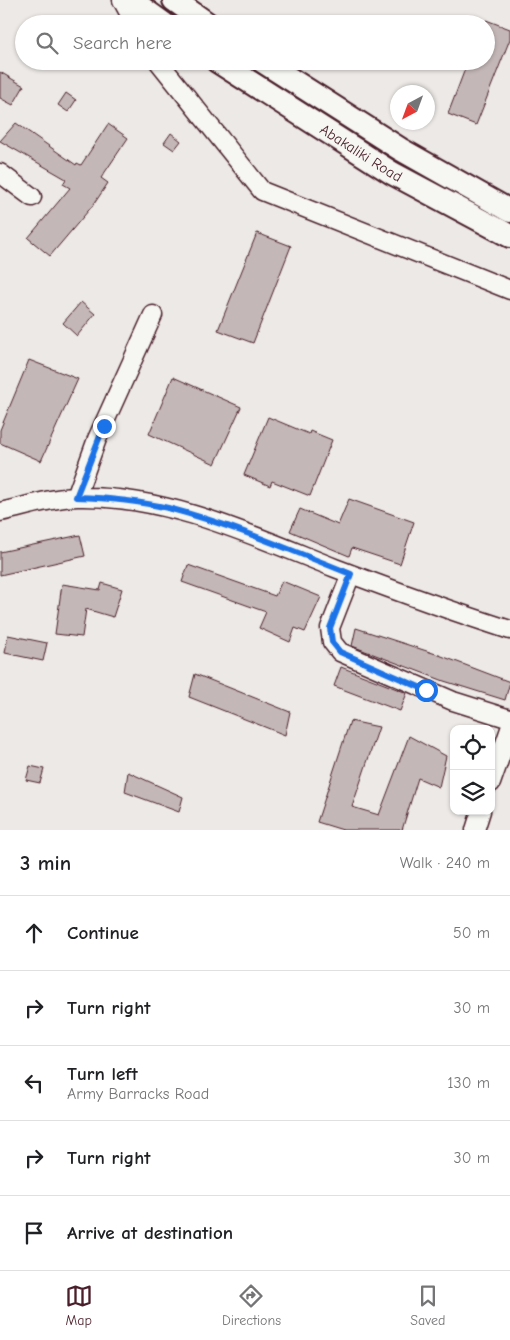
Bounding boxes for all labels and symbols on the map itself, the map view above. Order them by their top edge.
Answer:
north arrow [390,85,435,130]
street label: Abakaliki Road [317,120,405,186]
route end [93,415,116,438]
route start [415,679,438,702]

